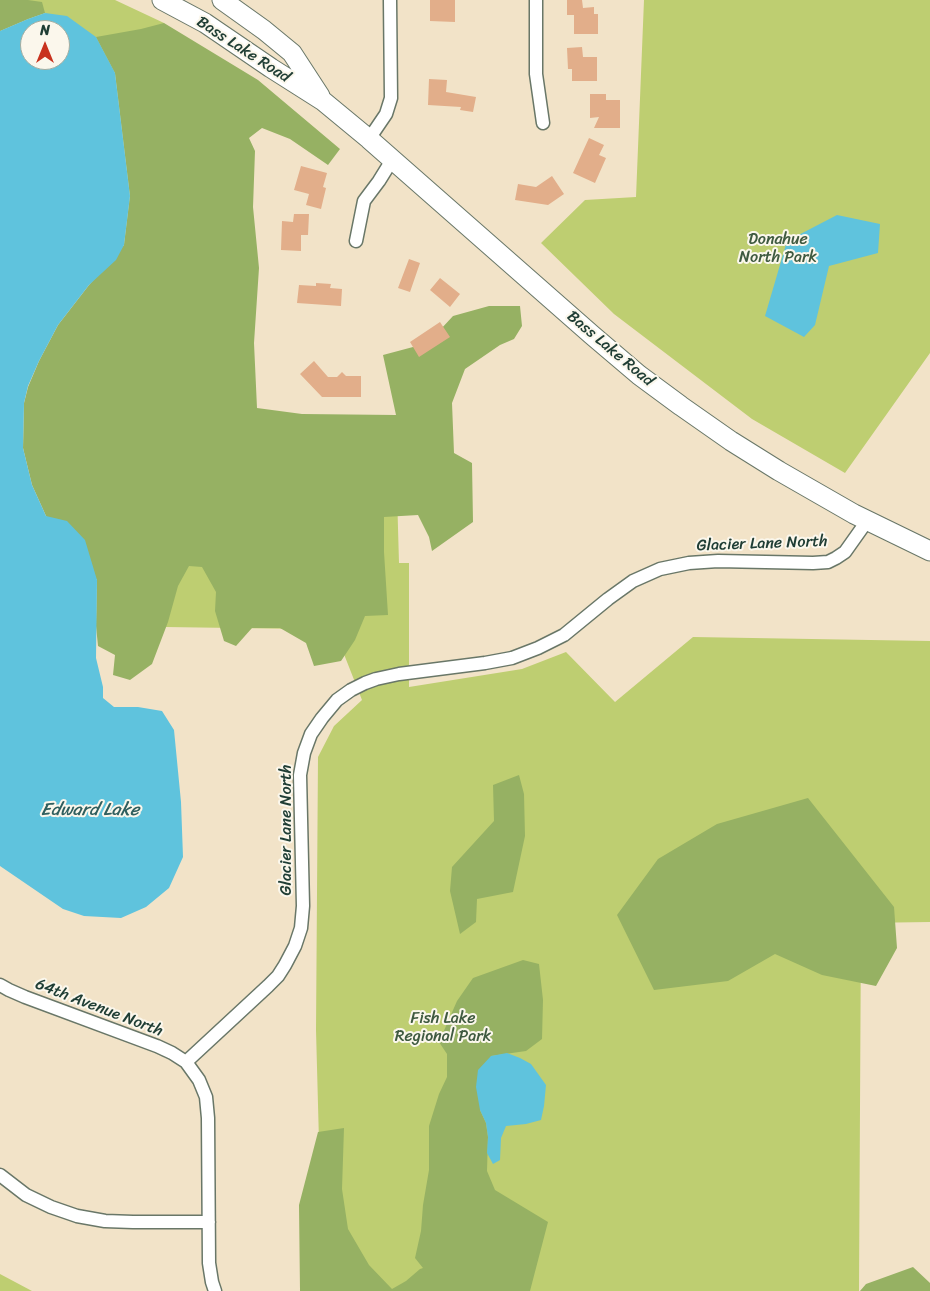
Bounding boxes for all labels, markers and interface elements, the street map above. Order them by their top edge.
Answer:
street label: Bass Lake Road [193,13,293,87]
text: N [40,18,50,43]
north arrow [20,20,70,70]
park label: Donahue North Park [739,230,817,268]
street label: Bass Lake Road [563,307,657,391]
street label: Glacier Lane North [696,532,828,556]
street label: Glacier Lane North [277,765,297,895]
water label: Edward Lake [41,799,139,821]
street label: 64th Avenue North [33,975,165,1041]
park label: Fish Lake Regional Park [395,1009,491,1047]

